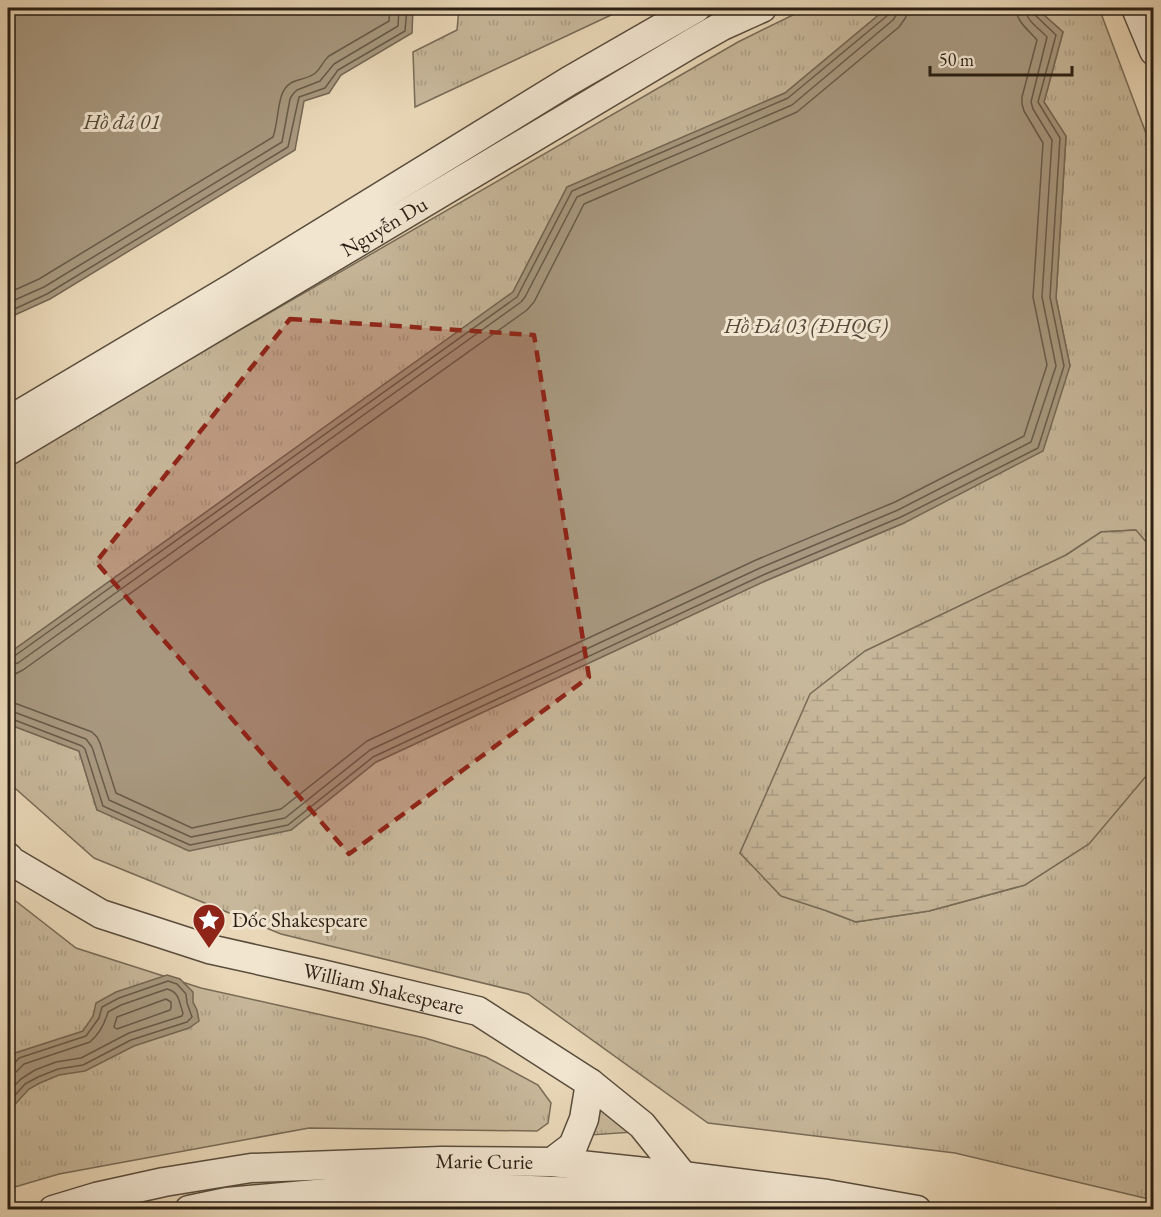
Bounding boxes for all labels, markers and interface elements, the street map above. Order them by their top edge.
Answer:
scale bar [930,39,1072,77]
text: 50 m [939,48,974,71]
water label: Hồ đá 01 [82,107,161,136]
street label: Nguyễn Du [336,190,432,262]
water label: Hồ Đá 03 (ĐHQG) [723,311,888,340]
place icon: Dốc Shakespeare [191,902,227,949]
place label: Dốc Shakespeare [232,906,367,933]
street label: William Shakespeare [301,956,467,1020]
street label: Marie Curie [435,1147,533,1175]

